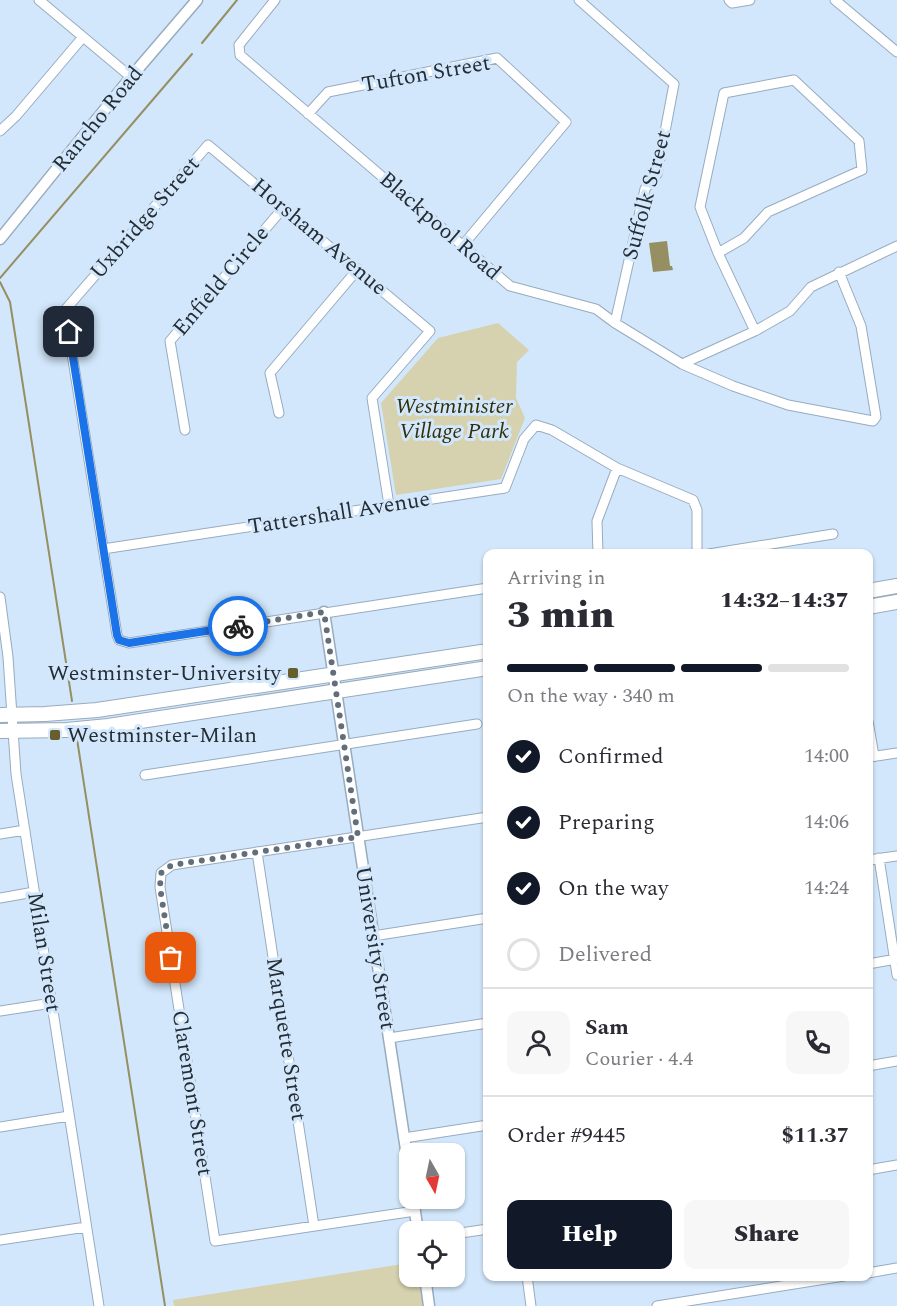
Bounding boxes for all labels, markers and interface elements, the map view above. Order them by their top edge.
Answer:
street label: Tufton Street [359,46,493,102]
street label: Rancho Road [45,59,151,179]
street label: Suffolk Street [614,126,680,263]
street label: Uxbridge Street [82,149,208,287]
street label: Blackpool Road [372,164,508,288]
street label: Horsham Avenue [244,170,394,304]
street label: Enfield Circle [165,218,277,344]
pin [43,306,94,357]
icon: home [52,315,85,348]
park label: Westminister Village Park [395,390,513,448]
street label: Tattershall Avenue [246,482,432,544]
text: Arriving in [507,563,605,593]
text: 14:32–14:37 [720,584,849,617]
text: 3 min [507,586,615,645]
courier [208,596,268,656]
icon: bike [222,610,255,643]
place label: Westminster-University [48,657,282,690]
marker: Westminster-University [286,666,300,680]
text: On the way · 340 m [507,681,675,711]
place label: Westminster-Milan [67,719,257,752]
marker: Westminster-Milan [48,728,62,742]
icon: check [507,740,540,773]
text: Confirmed [558,740,664,773]
text: 14:00 [804,741,849,771]
icon: check [507,806,540,839]
text: Preparing [558,806,655,839]
text: 14:06 [804,807,849,837]
street label: University Street [346,864,404,1032]
icon: check [507,872,540,905]
text: On the way [558,872,669,905]
text: 14:24 [804,873,849,903]
street label: Milan Street [18,890,70,1015]
pin [145,932,196,983]
text: Delivered [558,938,652,971]
icon: bag [154,941,187,974]
street label: Marquette Street [257,955,315,1123]
street label: Claremont Street [163,1008,221,1178]
button: person [507,1011,570,1074]
text: Sam [585,1011,629,1044]
button: phone [786,1011,849,1074]
text: Courier · 4.4 [585,1044,693,1074]
text: Order #9445 [507,1119,626,1152]
text: $11.37 [781,1119,849,1152]
north arrow [399,1143,465,1209]
map controls [399,1143,465,1287]
button: Help [507,1200,672,1269]
button: Share [684,1200,849,1269]
button: locate [399,1221,465,1287]

